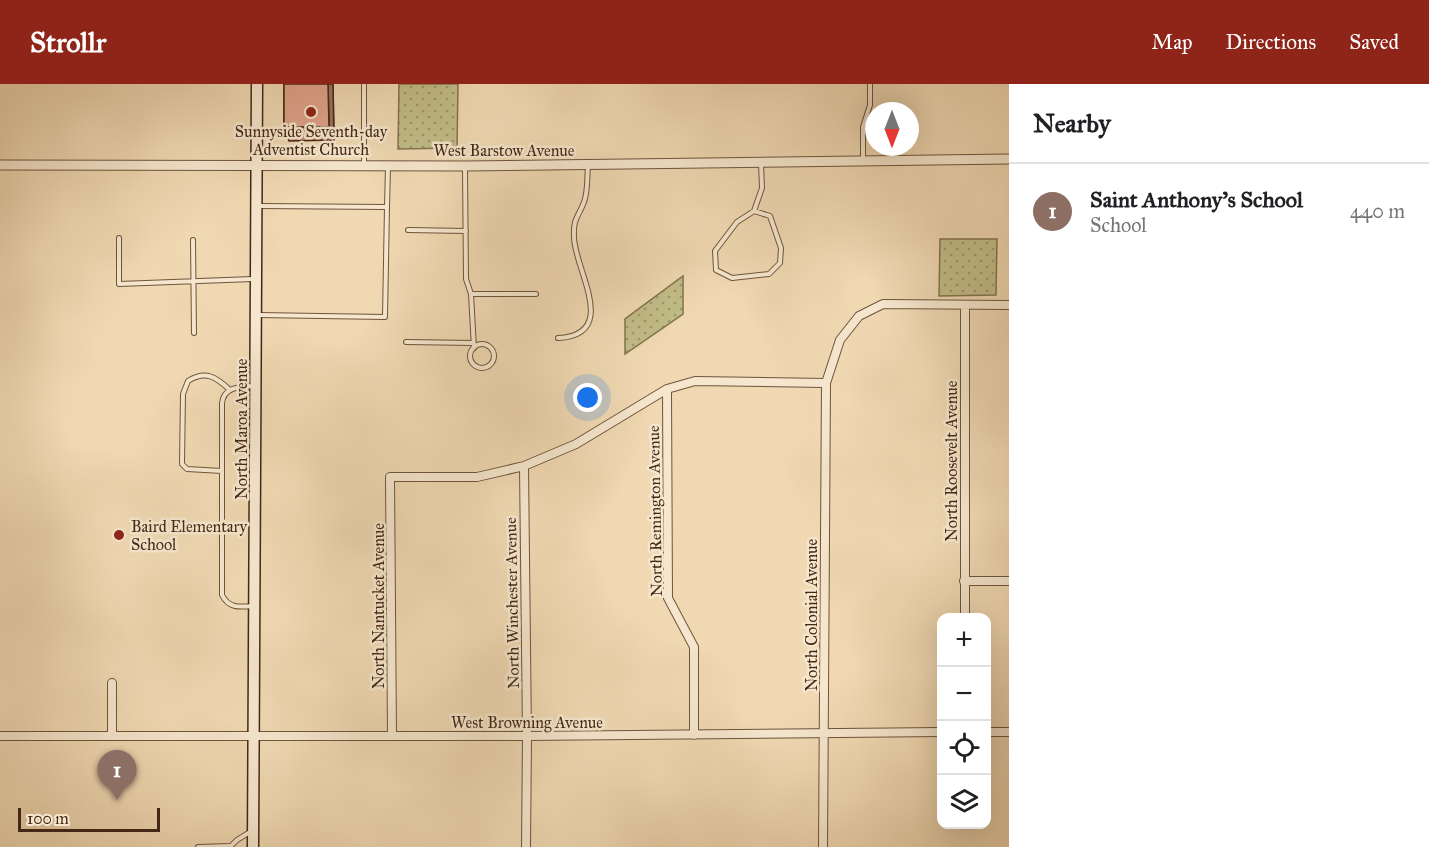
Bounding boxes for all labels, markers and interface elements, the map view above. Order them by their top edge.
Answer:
text: Strollr [30,25,106,60]
text: Map [1152,29,1193,55]
text: Directions [1226,29,1316,55]
text: Saved [1349,29,1399,55]
north arrow [865,102,919,156]
marker: Sunnyside Seventh-day Adventist Church [304,105,318,119]
text: Nearby [1033,107,1111,139]
place label: Sunnyside Seventh-day Adventist Church [235,122,388,159]
street label: West Barstow Avenue [433,141,575,160]
text: Saint Anthony's School [1090,186,1303,213]
text: 1 [1049,199,1056,223]
text: 440 m [1350,199,1405,223]
text: School [1090,213,1147,237]
street label: North Maroa Avenue [232,358,251,500]
street label: North Roosevelt Avenue [942,380,961,541]
your location [573,383,602,412]
street label: North Remington Avenue [644,425,667,597]
place label: Baird Elementary School [131,517,248,554]
street label: North Winchester Avenue [501,517,523,689]
street label: North Nantucket Avenue [369,523,388,689]
marker: Baird Elementary School [112,528,126,542]
street label: North Colonial Avenue [802,538,821,691]
map controls [937,613,991,829]
button: + [937,613,991,667]
button: − [937,667,991,721]
street label: West Browning Avenue [451,713,603,733]
button: locate [937,721,991,775]
pin: 1 [98,750,136,800]
button: layers [937,775,991,829]
scale bar [18,805,160,832]
text: 100 m [27,809,69,828]

